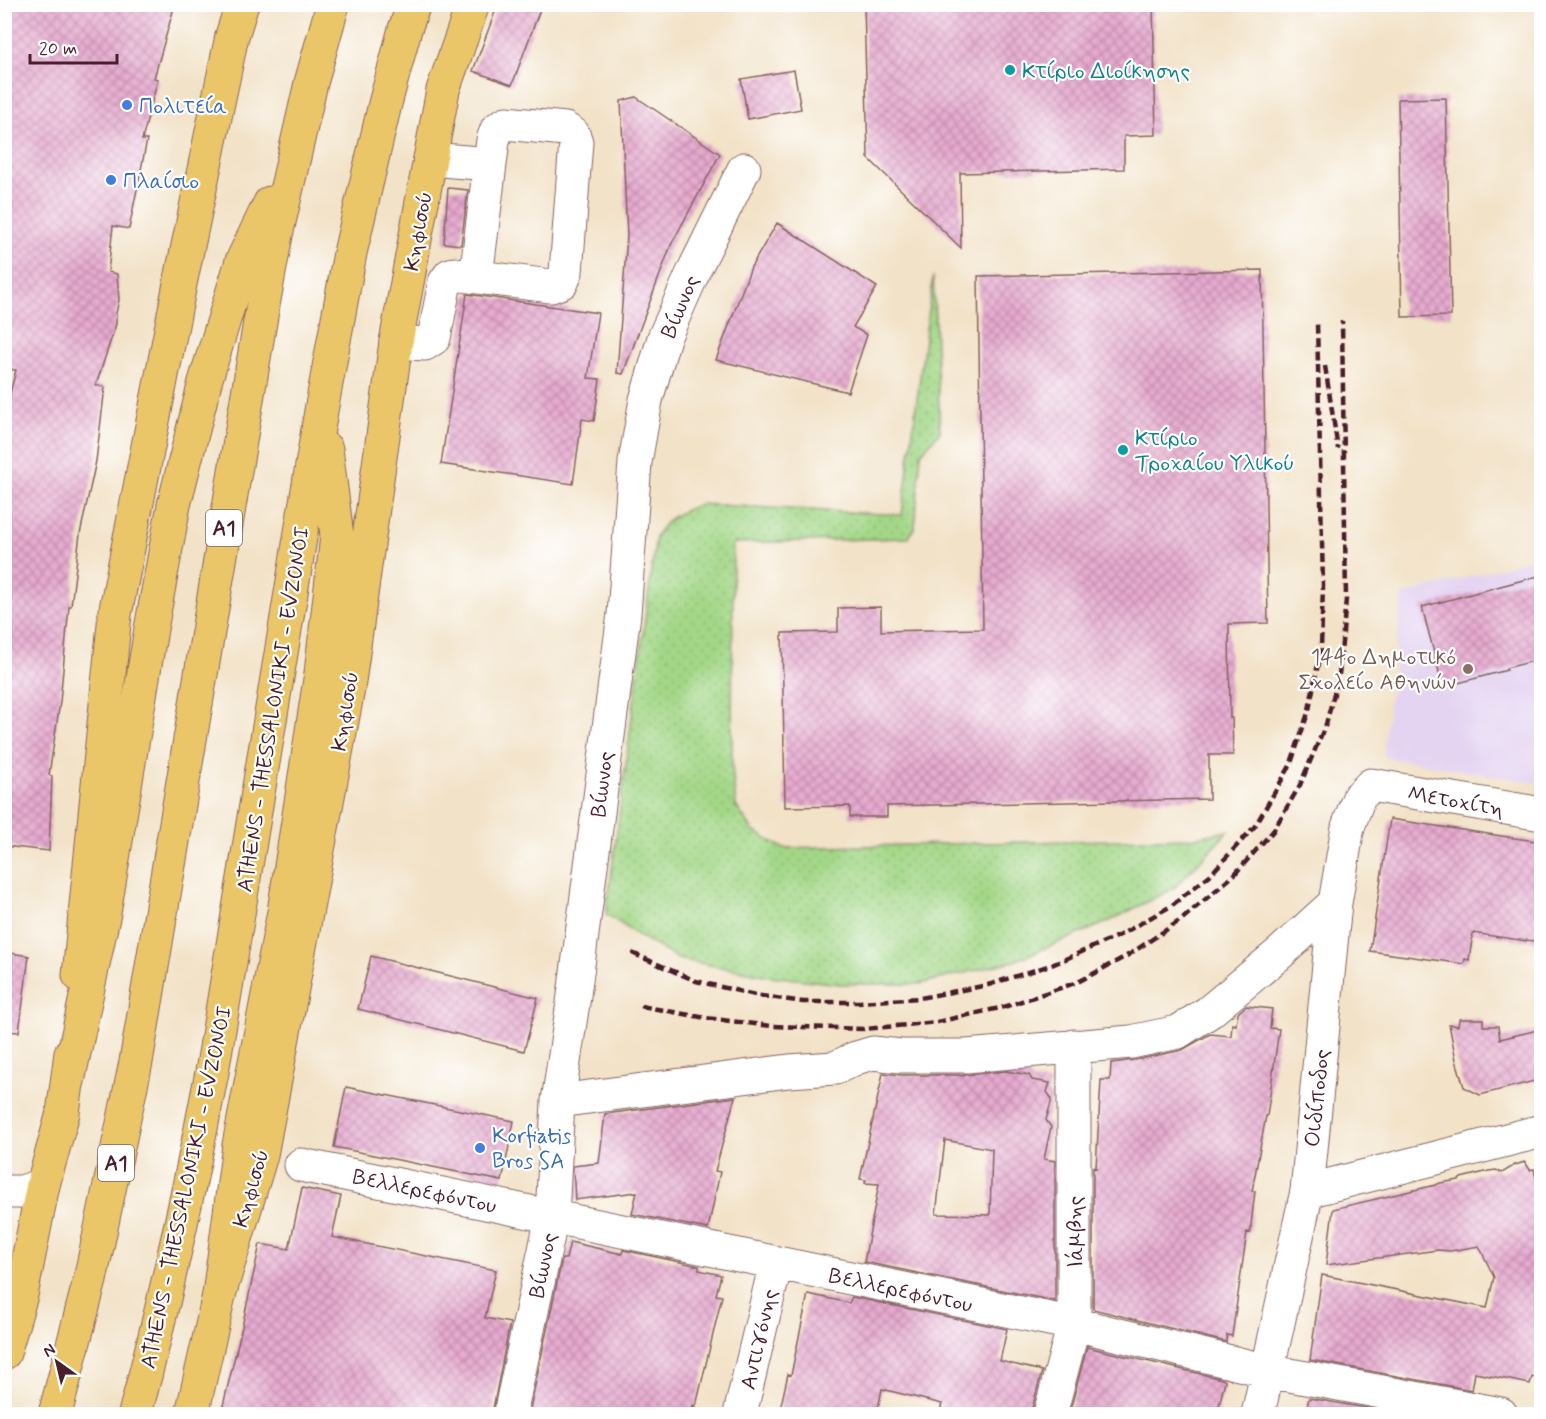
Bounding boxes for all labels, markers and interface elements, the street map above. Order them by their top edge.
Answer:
scale bar [30,27,117,65]
text: 20 m [39,37,77,61]
place label: Κτίριο Διοίκησης [1022,58,1190,86]
marker: Κτίριο Διοίκησης [1003,63,1017,77]
place label: Πολιτεία [139,93,227,121]
marker: Πολιτεία [120,98,134,112]
place label: Πλαίσιο [123,168,199,196]
marker: Πλαίσιο [104,173,118,187]
street label: Κηφισού [398,189,440,273]
street label: Βίωνος [655,271,707,343]
place label: Κτίριο Τροχαίου Υλικού [1135,425,1294,478]
marker: Κτίριο Τροχαίου Υλικού [1116,443,1130,457]
road number: Α1 [206,510,242,546]
street label: ATHENS - THESSALONIKI - EVZONOI [231,524,317,894]
place label: 144ο Δημοτικό Σχολείο Αθηνών [1299,644,1456,697]
marker: 144ο Δημοτικό Σχολείο Αθηνών [1461,662,1475,676]
street label: Κηφισού [326,669,366,753]
street label: Βίωνος [585,750,621,819]
street label: Μετοχίτη [1405,780,1506,824]
street label: ATHENS - THESSALONIKI - EVZONOI [135,1003,239,1371]
street label: Οιδίποδος [1299,1048,1337,1149]
place label: Korfiatis Bros SA [492,1123,571,1176]
marker: Korfiatis Bros SA [473,1141,487,1155]
road number: Α1 [98,1145,134,1181]
street label: Κηφισού [227,1146,276,1231]
street label: Βελλερεφόντου [350,1163,499,1221]
street label: Ιάμβης [1062,1196,1090,1268]
street label: Βίωνος [523,1230,565,1301]
street label: Βελλερεφόντου [826,1262,975,1320]
street label: Αντιγόνης [735,1286,785,1393]
north arrow [27,1332,87,1392]
text: N [39,1339,60,1362]

